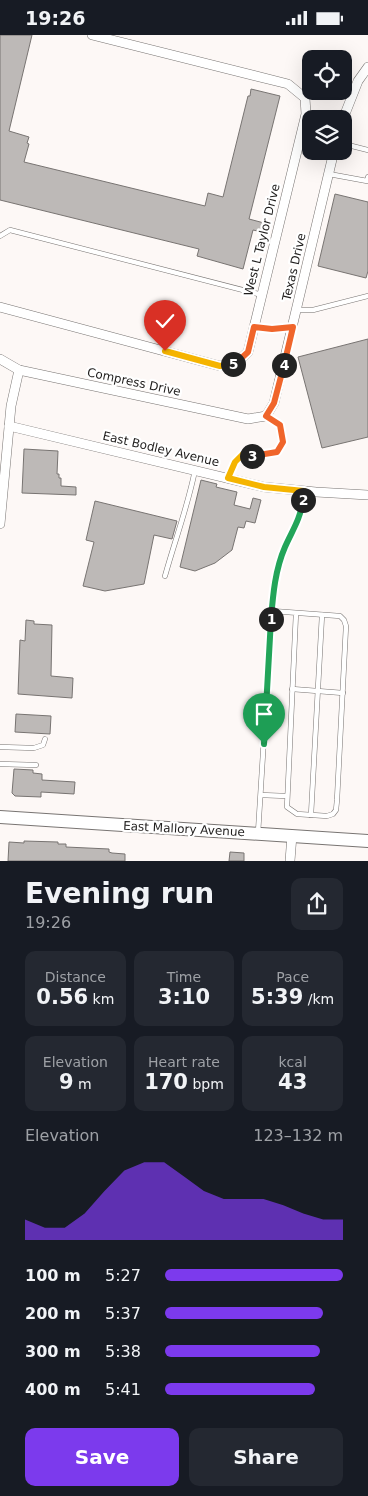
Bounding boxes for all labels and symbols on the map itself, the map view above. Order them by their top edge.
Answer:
street label: West L Taylor Drive [241,182,283,298]
street label: Texas Drive [279,232,309,303]
pin [144,300,186,351]
pin: 5 [220,351,246,377]
pin: 4 [272,353,296,377]
street label: Compress Drive [86,365,182,399]
street label: East Bodley Avenue [101,429,221,469]
pin: 3 [240,443,264,469]
pin: 2 [290,487,316,513]
pin: 1 [258,607,284,631]
pin [243,693,285,744]
street label: East Mallory Avenue [123,819,245,839]

